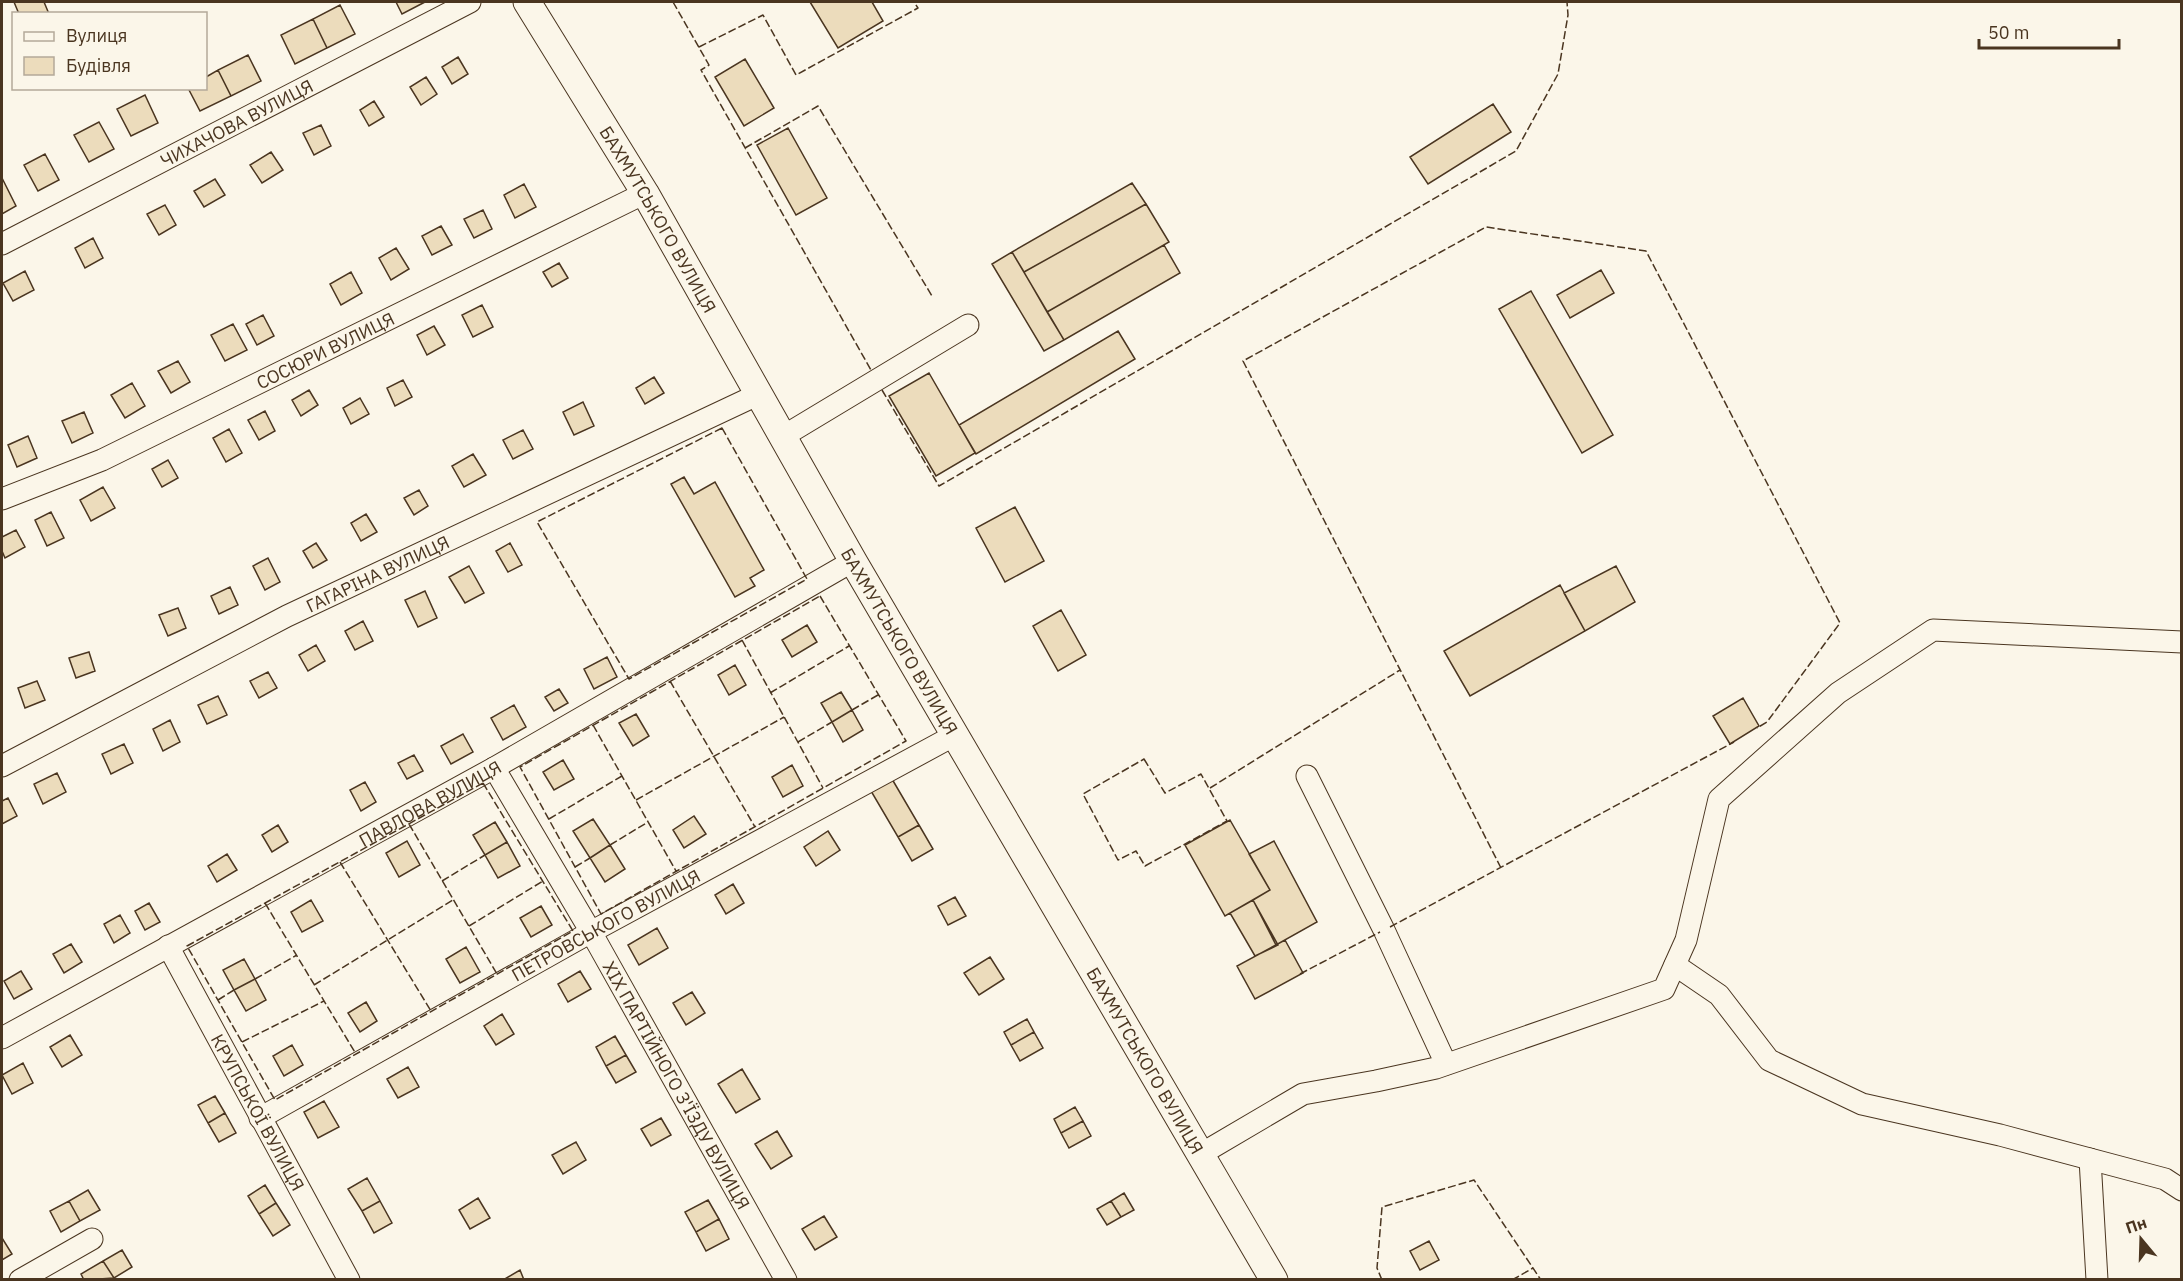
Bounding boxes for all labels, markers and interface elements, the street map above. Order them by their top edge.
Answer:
legend [12,12,207,90]
scale bar [1979,12,2118,50]
text: 50 m [1988,21,2030,44]
text: Вулиця [66,24,127,47]
text: Будівля [66,54,131,77]
street label: ЧИХАЧОВА ВУЛИЦЯ [156,74,317,172]
street label: БАХМУТСЬКОГО ВУЛИЦЯ [595,122,722,317]
street label: СОСЮРИ ВУЛИЦЯ [252,307,398,394]
street label: ГАГАРІНА ВУЛИЦЯ [302,530,453,617]
street label: БАХМУТСЬКОГО ВУЛИЦЯ [836,544,963,739]
street label: ПАВЛОВА ВУЛИЦЯ [355,755,505,852]
street label: ПЕТРОВСЬКОГО ВУЛИЦЯ [507,864,704,986]
street label: XIX ПАРТІЙНОГО З'ЇЗДУ ВУЛИЦЯ [598,957,755,1213]
street label: БАХМУТСЬКОГО ВУЛИЦЯ [1082,963,1209,1158]
street label: КРУПСЬКОЇ ВУЛИЦЯ [206,1030,310,1195]
north arrow [2111,1209,2171,1269]
text: Пн [2123,1212,2149,1238]

